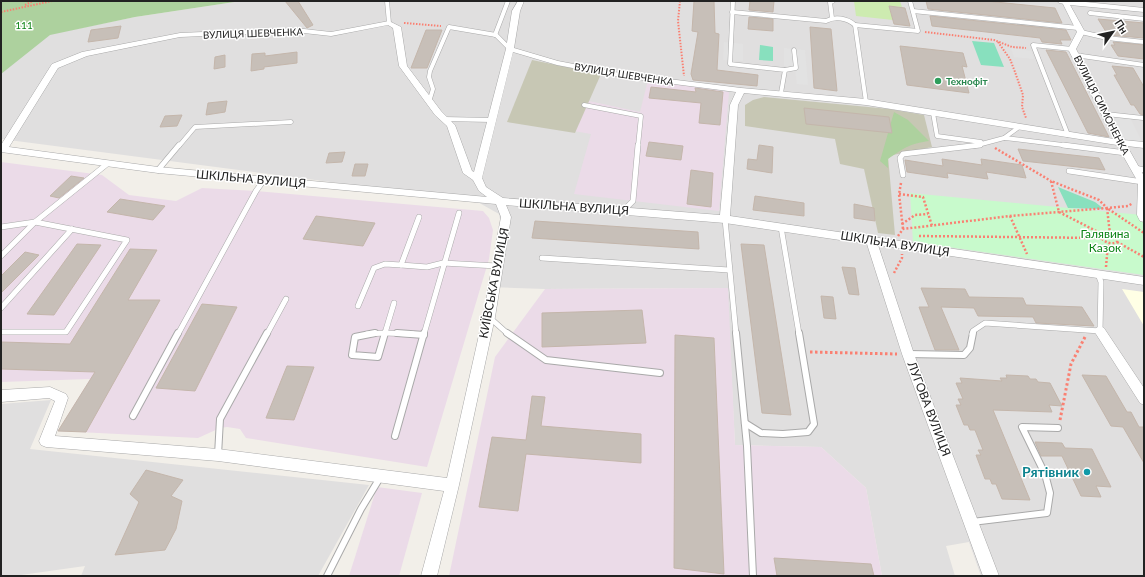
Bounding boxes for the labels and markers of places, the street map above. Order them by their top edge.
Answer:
place label: Технофіт [946,75,989,87]
marker: Технофіт [933,76,943,86]
place label: Рятівник [1022,463,1079,480]
marker: Рятівник [1082,467,1092,477]

